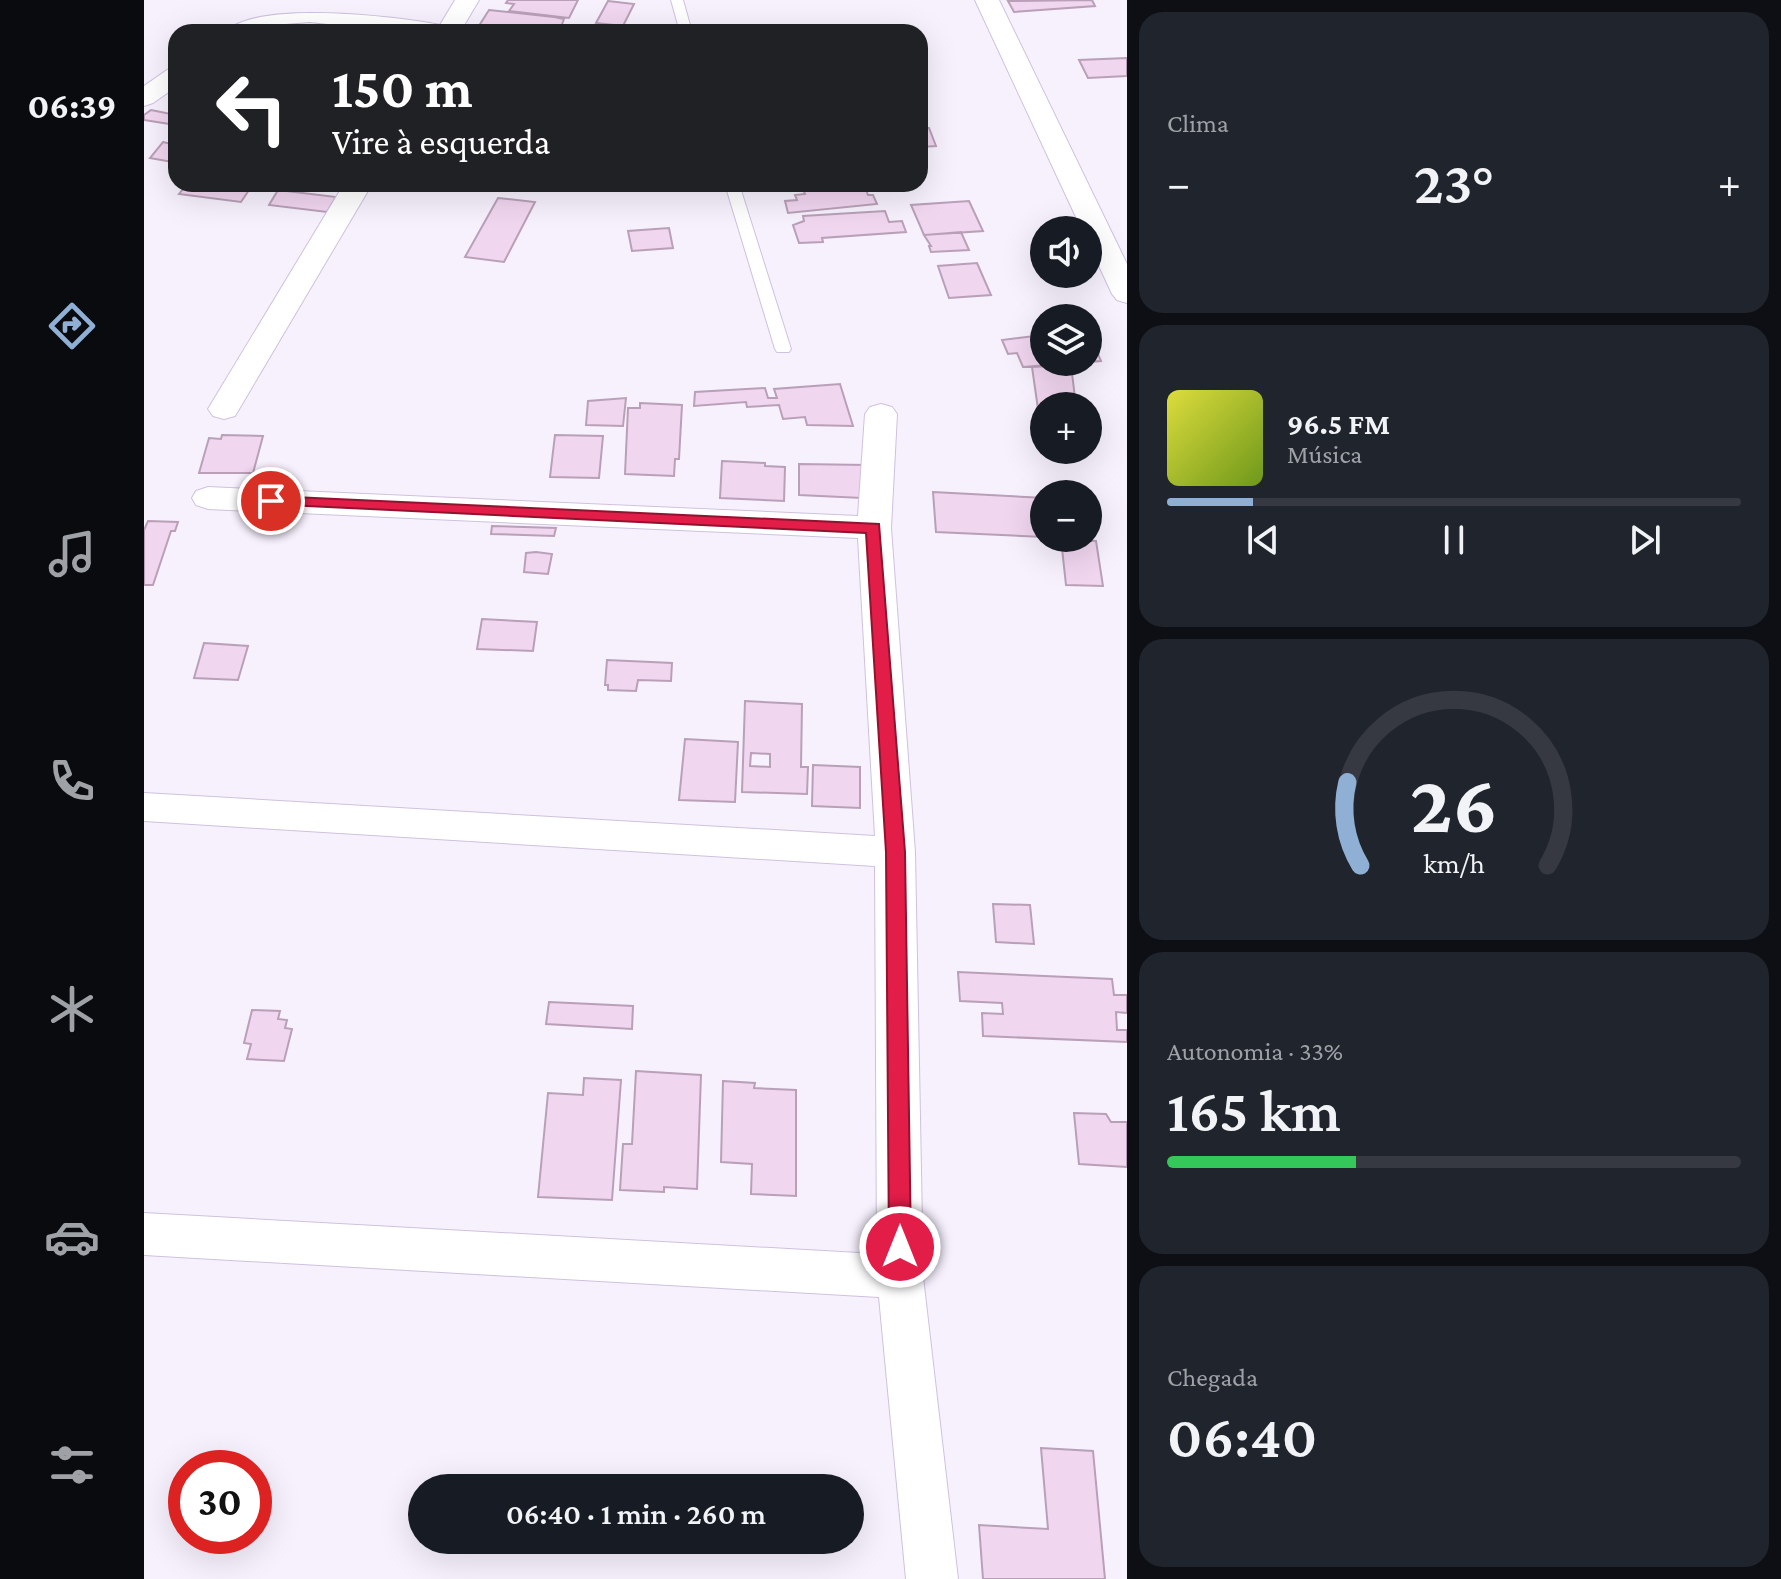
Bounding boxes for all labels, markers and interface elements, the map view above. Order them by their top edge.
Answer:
icon: left [200,56,304,160]
text: 150 m [332,57,473,119]
text: 06:39 [28,86,116,126]
text: Clima [1167,109,1229,138]
text: Vire à esquerda [332,122,550,162]
text: 23° [1414,149,1494,216]
text: − [1167,159,1190,207]
text: + [1718,159,1741,207]
map controls [1030,216,1102,552]
button: sound [1030,216,1102,288]
icon: directions [44,298,100,354]
button: layers [1030,304,1102,376]
button: + [1030,392,1102,464]
text: 96.5 FM [1287,407,1390,440]
text: Música [1287,440,1362,469]
pin [237,467,305,535]
icon: arrive [249,479,293,523]
button: − [1030,480,1102,552]
icon: previous [1241,518,1285,562]
icon: pause [1432,518,1476,562]
icon: next [1623,518,1667,562]
icon: music [44,526,100,582]
icon: phone [44,753,100,809]
text: 26 [1410,756,1498,849]
text: km/h [1423,847,1485,879]
icon: climate [44,981,100,1037]
text: Autonomia · 33% [1167,1037,1343,1066]
text: 165 km [1167,1077,1341,1144]
position arrow [858,1205,942,1289]
icon: car [44,1209,100,1265]
text: Chegada [1167,1363,1258,1392]
text: 06:40 [1167,1403,1317,1470]
icon: filters [44,1437,100,1493]
speed limit sign: 30 [168,1450,272,1554]
text: 06:40 · 1 min · 260 m [506,1497,766,1530]

